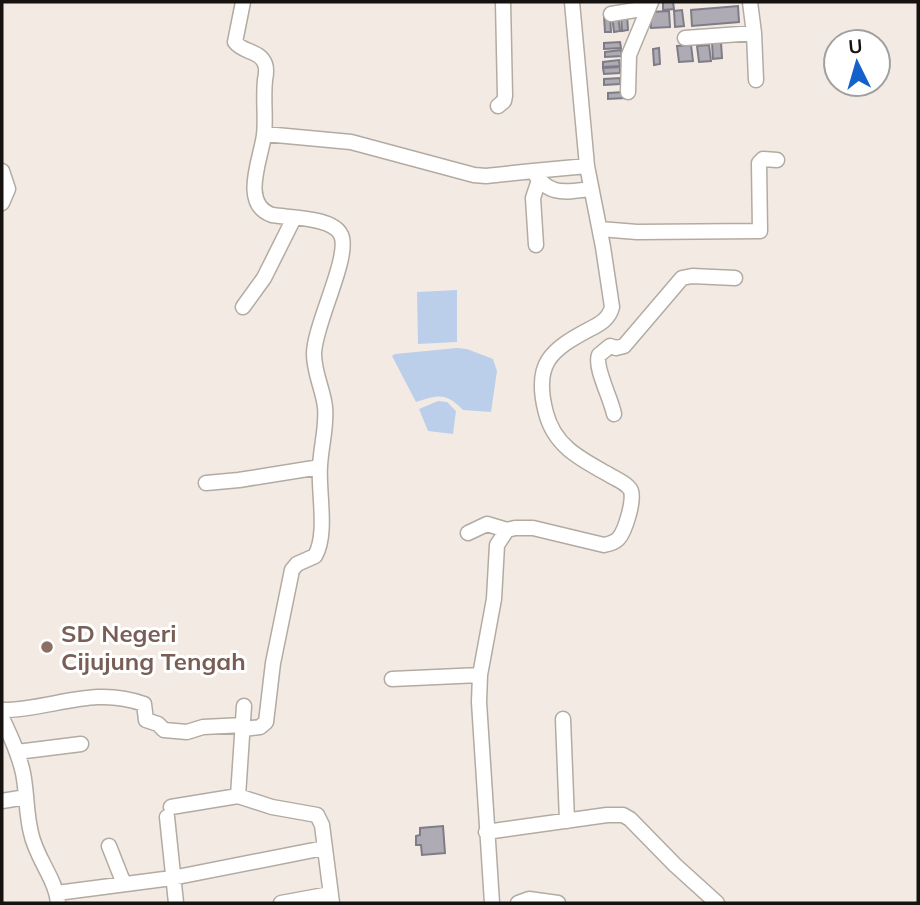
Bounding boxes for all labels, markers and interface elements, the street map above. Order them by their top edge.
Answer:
north arrow [822,28,892,98]
text: U [847,33,864,59]
place label: SD Negeri Cijujung Tengah [61,618,246,676]
marker: SD Negeri Cijujung Tengah [39,639,55,655]

